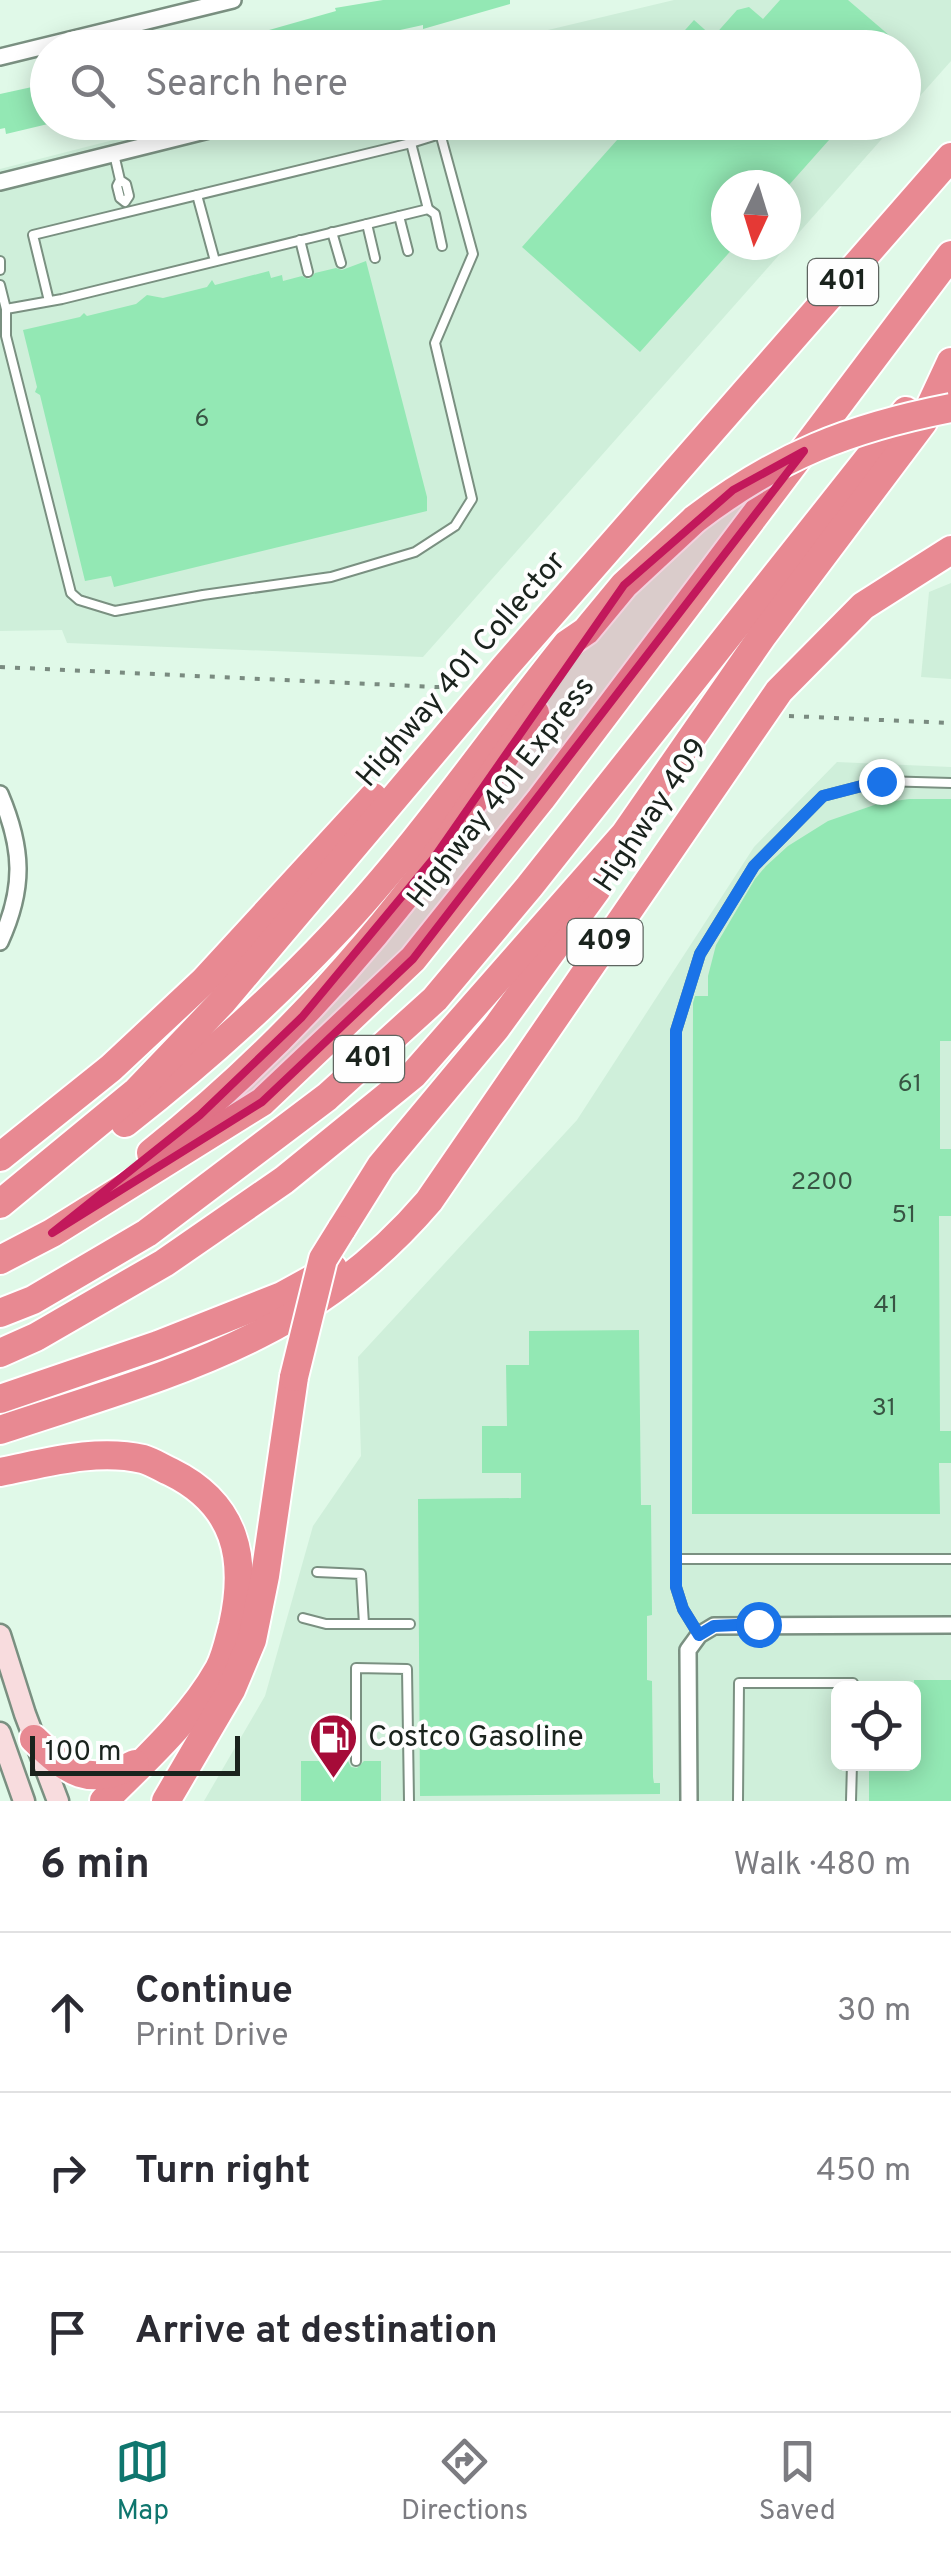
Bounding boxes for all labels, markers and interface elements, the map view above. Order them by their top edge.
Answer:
search box [30,30,921,140]
icon: search [65,58,120,113]
text: Search here [145,61,348,110]
north arrow [711,170,801,260]
road number: 401 [808,259,878,305]
house number: 6 [195,404,209,436]
street label: Highway 401 Collector [349,544,575,796]
street label: Highway 401 Express [400,670,604,916]
street label: Highway 409 [587,732,717,900]
route end [859,759,905,805]
road number: 409 [568,919,642,965]
road number: 401 [334,1036,404,1082]
house number: 61 [898,1069,922,1101]
house number: 2200 [791,1167,853,1199]
house number: 51 [892,1200,916,1232]
house number: 41 [874,1290,898,1322]
house number: 31 [872,1393,896,1425]
route start [736,1602,782,1648]
map controls [831,1681,921,1771]
button: locate [831,1681,921,1771]
fuel station icon: Costco Gasoline [307,1712,359,1780]
place label: Costco Gasoline [368,1720,584,1757]
scale bar [30,1731,240,1776]
text: 100 m [45,1735,121,1771]
text: 6 min [40,1840,150,1893]
text: Walk · 480 m [733,1846,911,1886]
text: Continue [135,1968,293,2017]
icon: ahead [40,1985,95,2040]
text: 30 m [837,1992,911,2032]
text: Print Drive [135,2017,289,2057]
icon: right [40,2145,95,2200]
text: Turn right [135,2148,310,2197]
text: 450 m [816,2152,911,2192]
icon: arrive [40,2305,95,2360]
text: Arrive at destination [135,2308,498,2357]
tab: Map [115,2434,170,2530]
tab: Directions [401,2434,528,2530]
tab: Saved [759,2434,836,2530]

